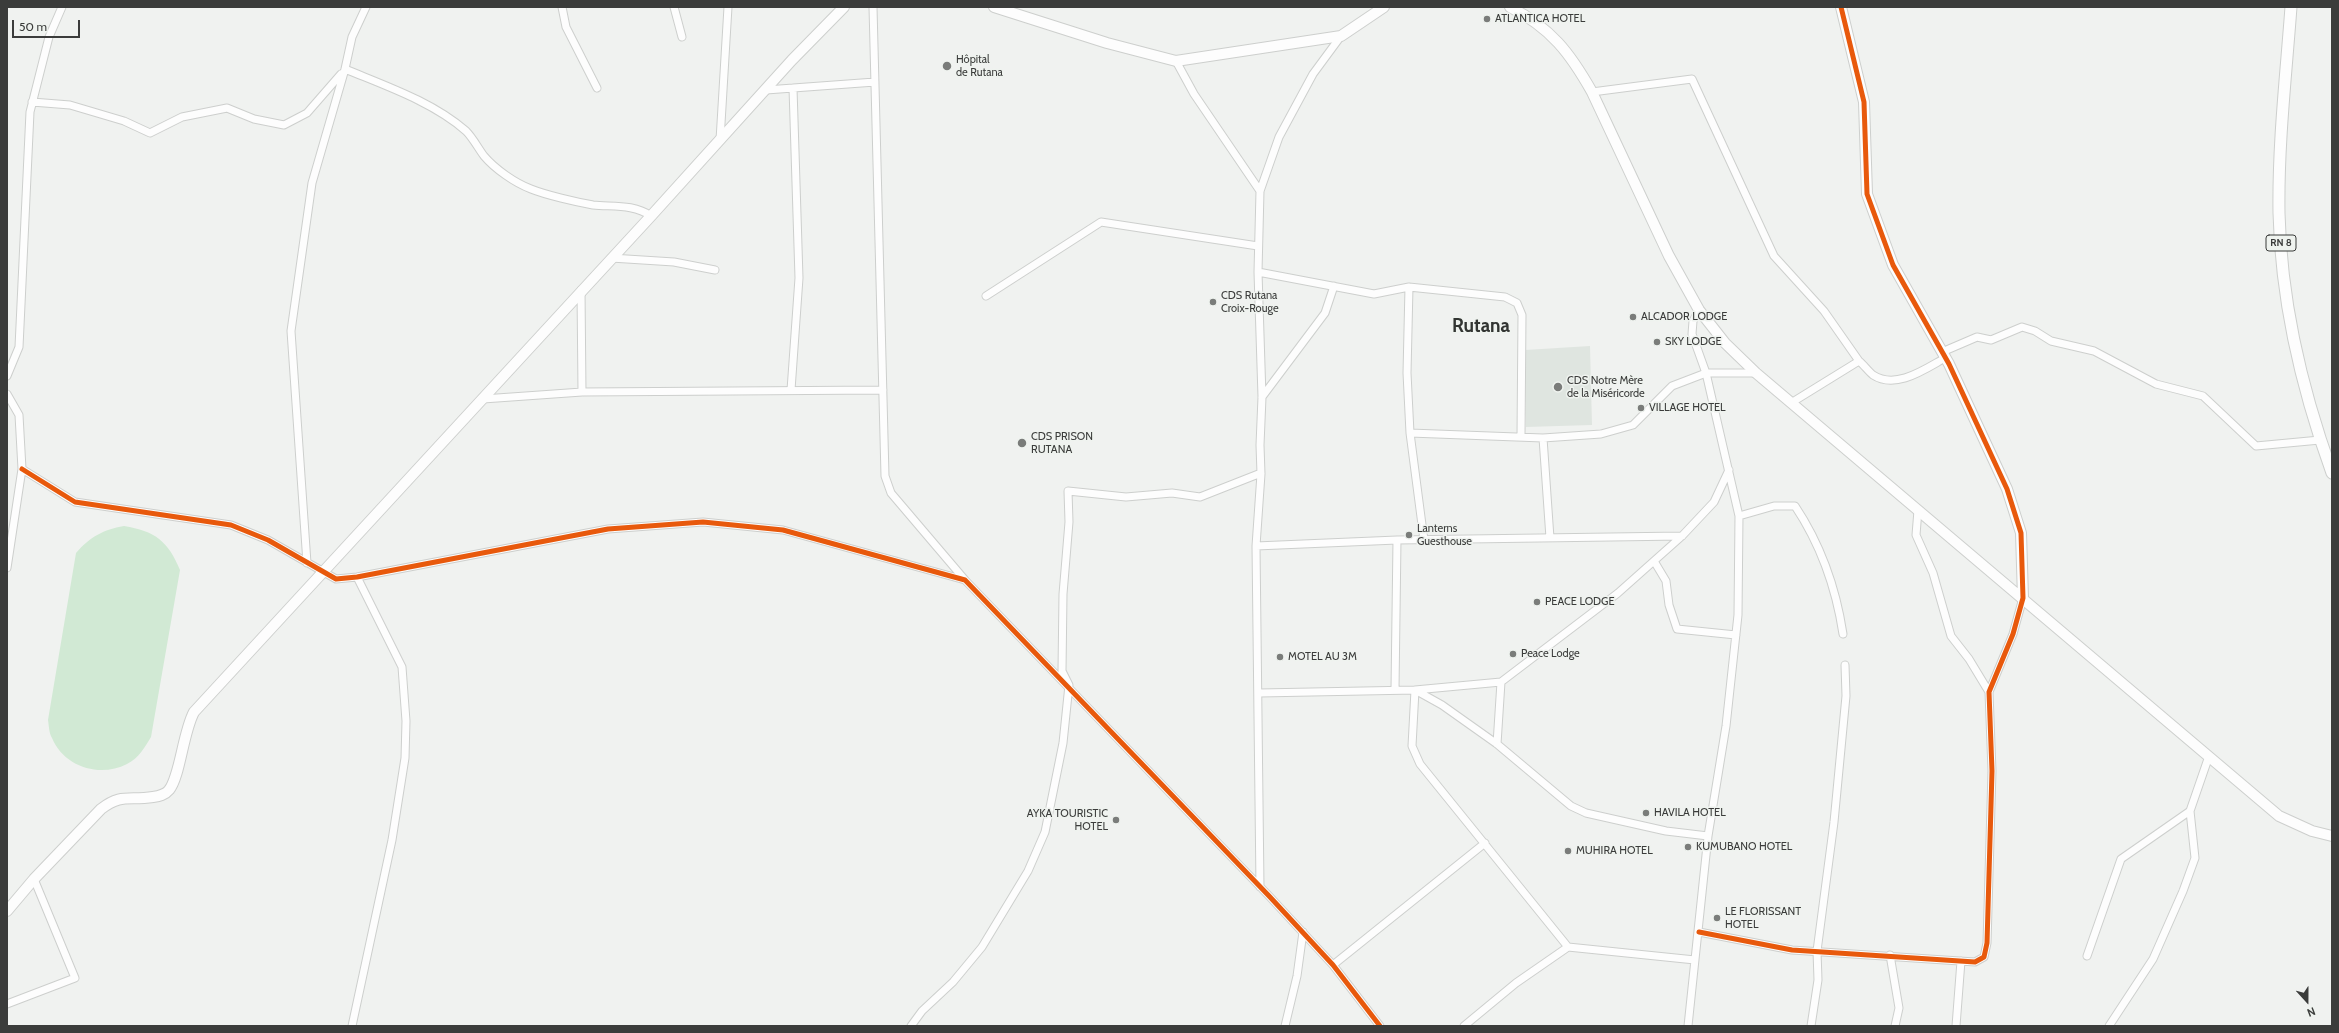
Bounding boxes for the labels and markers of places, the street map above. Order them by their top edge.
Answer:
place label: ATLANTICA HOTEL [1495,12,1585,26]
marker: ATLANTICA HOTEL [1482,14,1492,24]
place label: Hôpital de Rutana [956,53,1003,79]
marker: Hôpital de Rutana [941,60,953,72]
place label: CDS Rutana Croix-Rouge [1221,289,1279,315]
marker: CDS Rutana Croix-Rouge [1208,297,1218,307]
place label: ALCADOR LODGE [1641,310,1727,324]
marker: ALCADOR LODGE [1628,312,1638,322]
place label: SKY LODGE [1665,335,1722,349]
marker: SKY LODGE [1652,337,1662,347]
place label: CDS Notre Mère de la Miséricorde [1567,374,1645,400]
marker: CDS Notre Mère de la Miséricorde [1552,381,1564,393]
place label: VILLAGE HOTEL [1649,401,1726,415]
marker: VILLAGE HOTEL [1636,403,1646,413]
place label: CDS PRISON RUTANA [1031,430,1093,456]
marker: CDS PRISON RUTANA [1016,437,1028,449]
place label: Lanterns Guesthouse [1417,522,1472,548]
marker: Lanterns Guesthouse [1404,530,1414,540]
place label: PEACE LODGE [1545,595,1615,609]
marker: PEACE LODGE [1532,597,1542,607]
place label: Peace Lodge [1521,647,1580,661]
marker: Peace Lodge [1508,649,1518,659]
place label: MOTEL AU 3M [1288,650,1357,664]
marker: MOTEL AU 3M [1275,652,1285,662]
place label: HAVILA HOTEL [1654,806,1726,820]
place label: AYKA TOURISTIC HOTEL [1027,807,1108,833]
marker: HAVILA HOTEL [1641,808,1651,818]
marker: AYKA TOURISTIC HOTEL [1111,815,1121,825]
place label: KUMUBANO HOTEL [1696,840,1792,854]
marker: KUMUBANO HOTEL [1683,842,1693,852]
place label: MUHIRA HOTEL [1576,844,1653,858]
marker: MUHIRA HOTEL [1563,846,1573,856]
place label: LE FLORISSANT HOTEL [1725,905,1801,931]
marker: LE FLORISSANT HOTEL [1712,913,1722,923]

